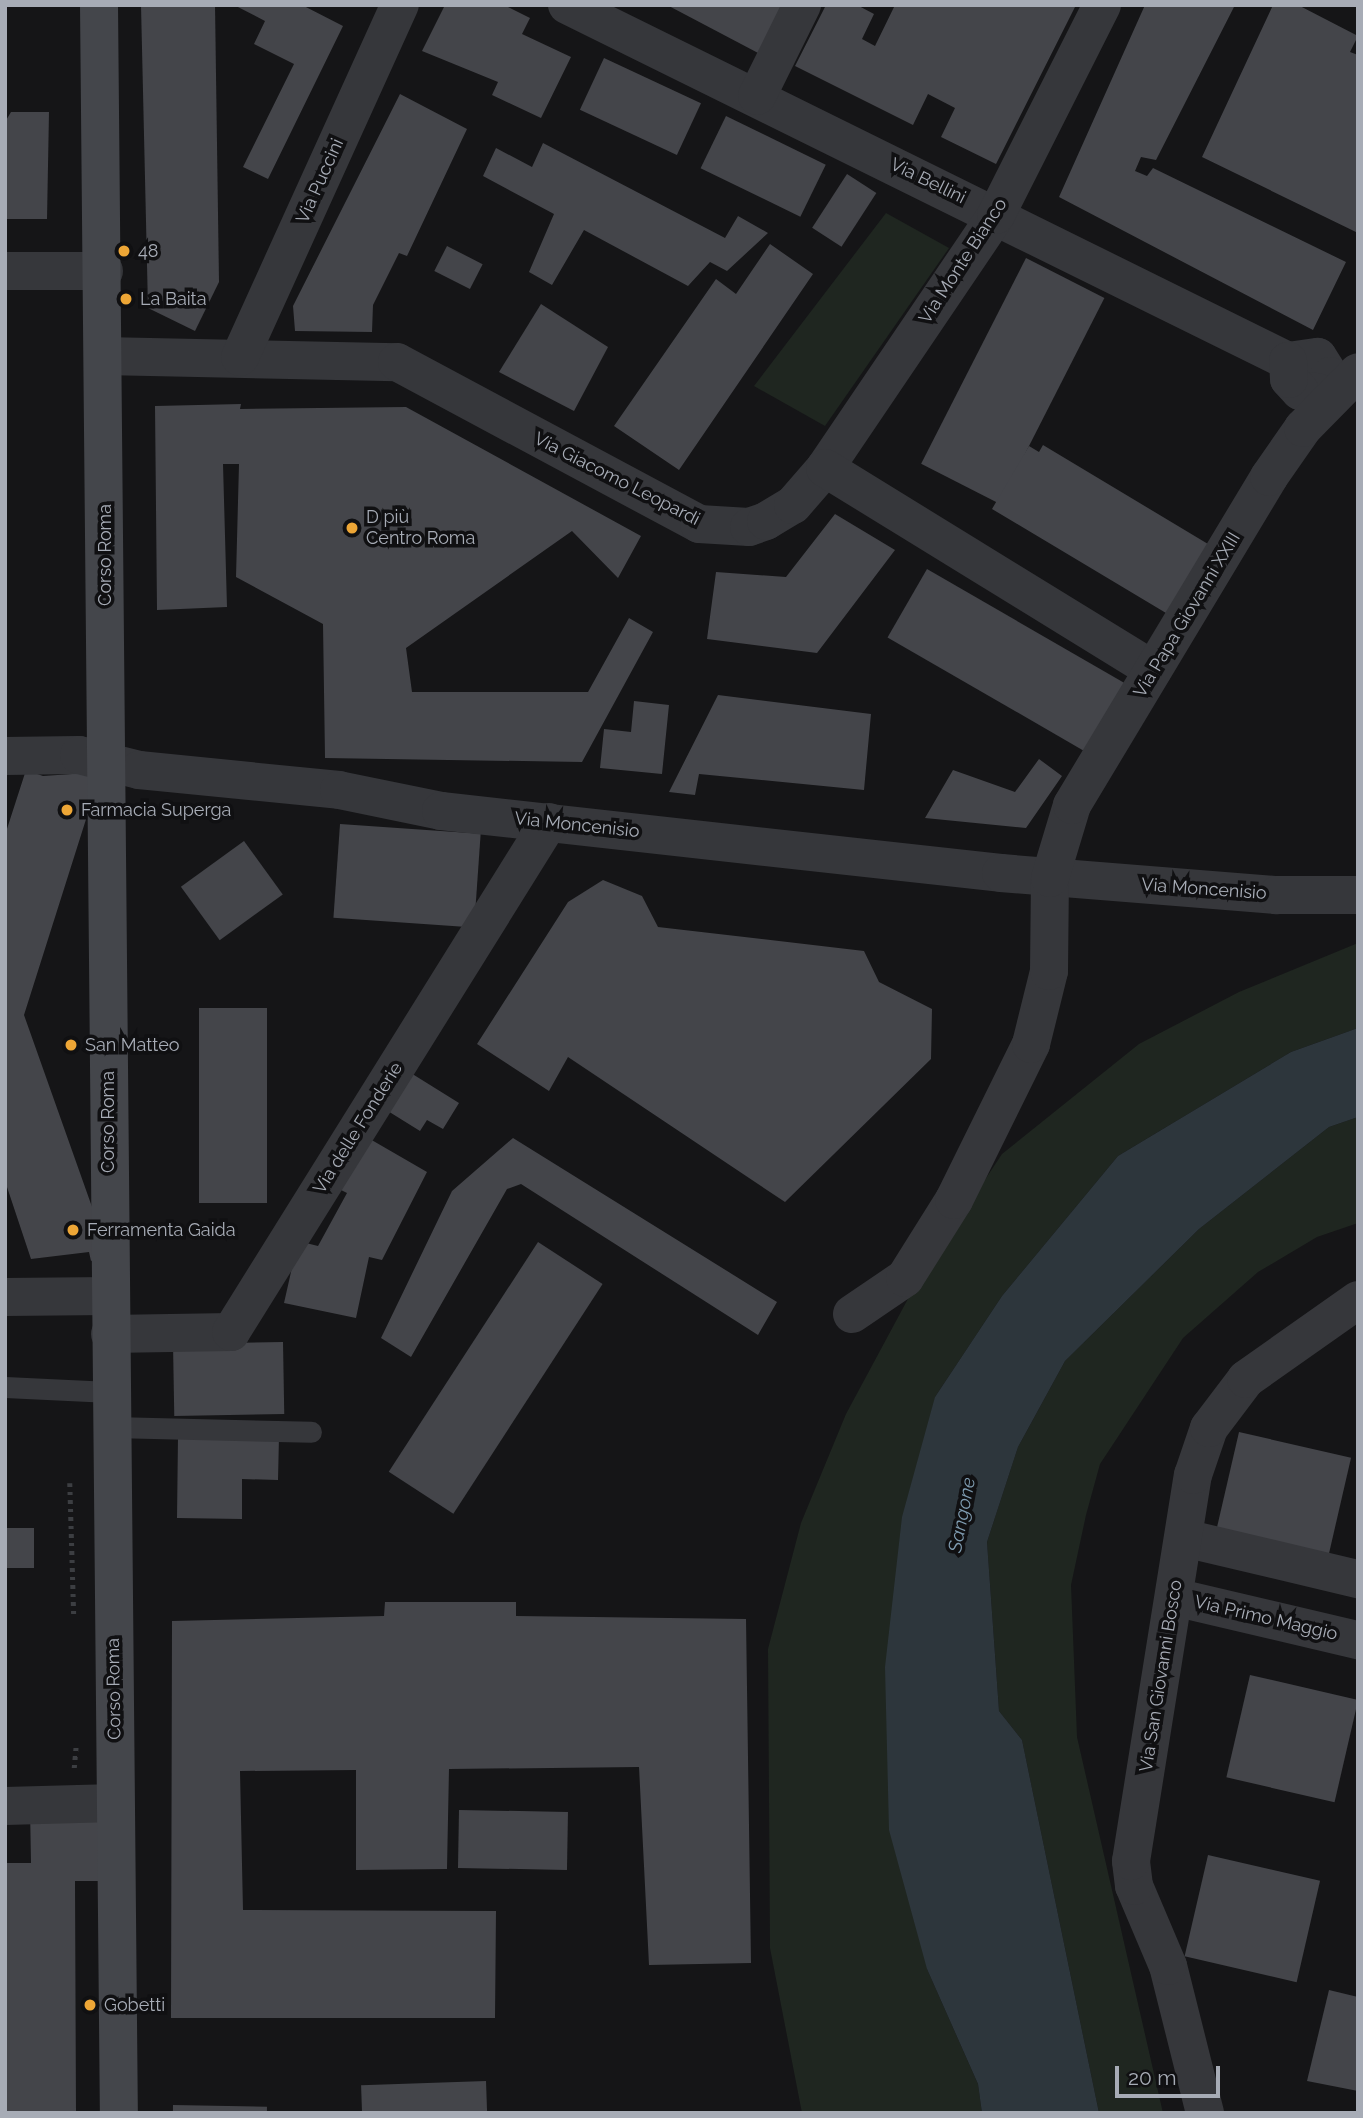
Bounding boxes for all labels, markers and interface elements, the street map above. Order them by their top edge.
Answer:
street label: Via Puccini [292,135,348,227]
street label: Via Bellini [887,153,969,209]
street label: Via Monte Bianco [914,194,1012,328]
place label: 48 [138,240,159,262]
marker: 48 [116,243,132,259]
place label: La Baita [140,288,206,310]
marker: La Baita [118,291,134,307]
street label: Via Giacomo Leopardi [530,428,704,530]
street label: Corso Roma [94,504,116,606]
place label: D più Centro Roma [366,507,475,550]
marker: D più Centro Roma [344,520,360,536]
street label: Via Papa Giovanni XXIII [1129,528,1245,702]
place label: Farmacia Superga [81,799,231,821]
marker: Farmacia Superga [59,802,75,818]
street label: Via Moncenisio [513,808,641,842]
street label: Via Moncenisio [1141,874,1267,904]
place label: San Matteo [85,1034,179,1056]
marker: San Matteo [63,1037,79,1053]
street label: Via delle Fonderie [309,1058,407,1198]
street label: Corso Roma [97,1071,119,1173]
place label: Ferramenta Gaida [87,1219,236,1241]
marker: Ferramenta Gaida [65,1222,81,1238]
water label: Sangone [944,1476,980,1554]
street label: Via San Giovanni Bosco [1135,1578,1187,1774]
street label: Via Primo Maggio [1192,1591,1340,1645]
street label: Corso Roma [102,1638,126,1740]
place label: Gobetti [104,1994,165,2016]
marker: Gobetti [82,1997,98,2013]
scale bar [1118,2052,1223,2096]
text: 20 m [1128,2065,1176,2090]

